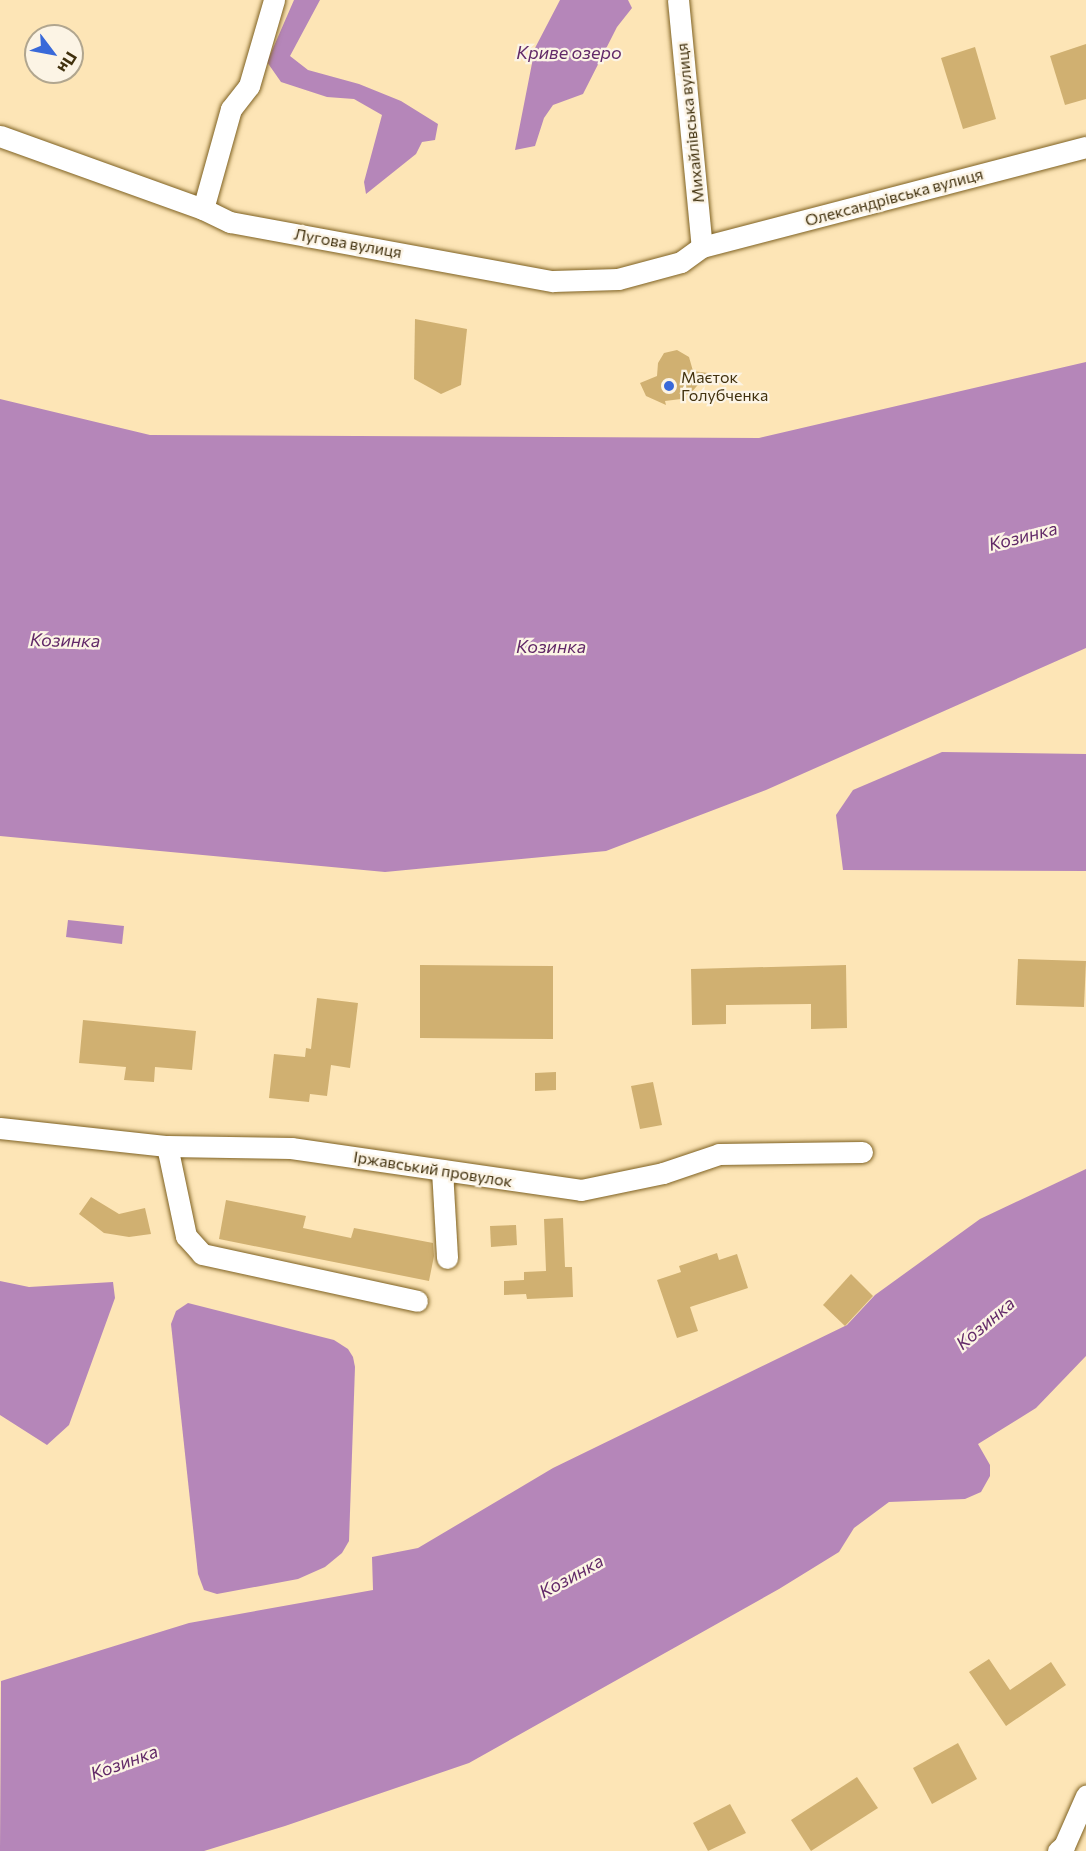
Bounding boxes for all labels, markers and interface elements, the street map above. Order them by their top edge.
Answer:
north arrow [24,24,84,84]
water label: Криве озеро [516,41,622,63]
street label: Михайлівська вулиця [672,42,708,204]
text: Пн [54,49,82,77]
street label: Олександрівська вулиця [803,164,985,230]
street label: Лугова вулиця [293,224,403,262]
place label: Маєток Голубченка [681,367,768,405]
marker: Маєток Голубченка [662,379,676,393]
water label: Козинка [986,517,1060,555]
water label: Козинка [30,629,100,651]
water label: Козинка [516,635,586,657]
street label: Іржавський провулок [352,1147,514,1191]
water label: Козинка [951,1292,1019,1354]
water label: Козинка [535,1550,607,1602]
water label: Козинка [87,1740,161,1784]

